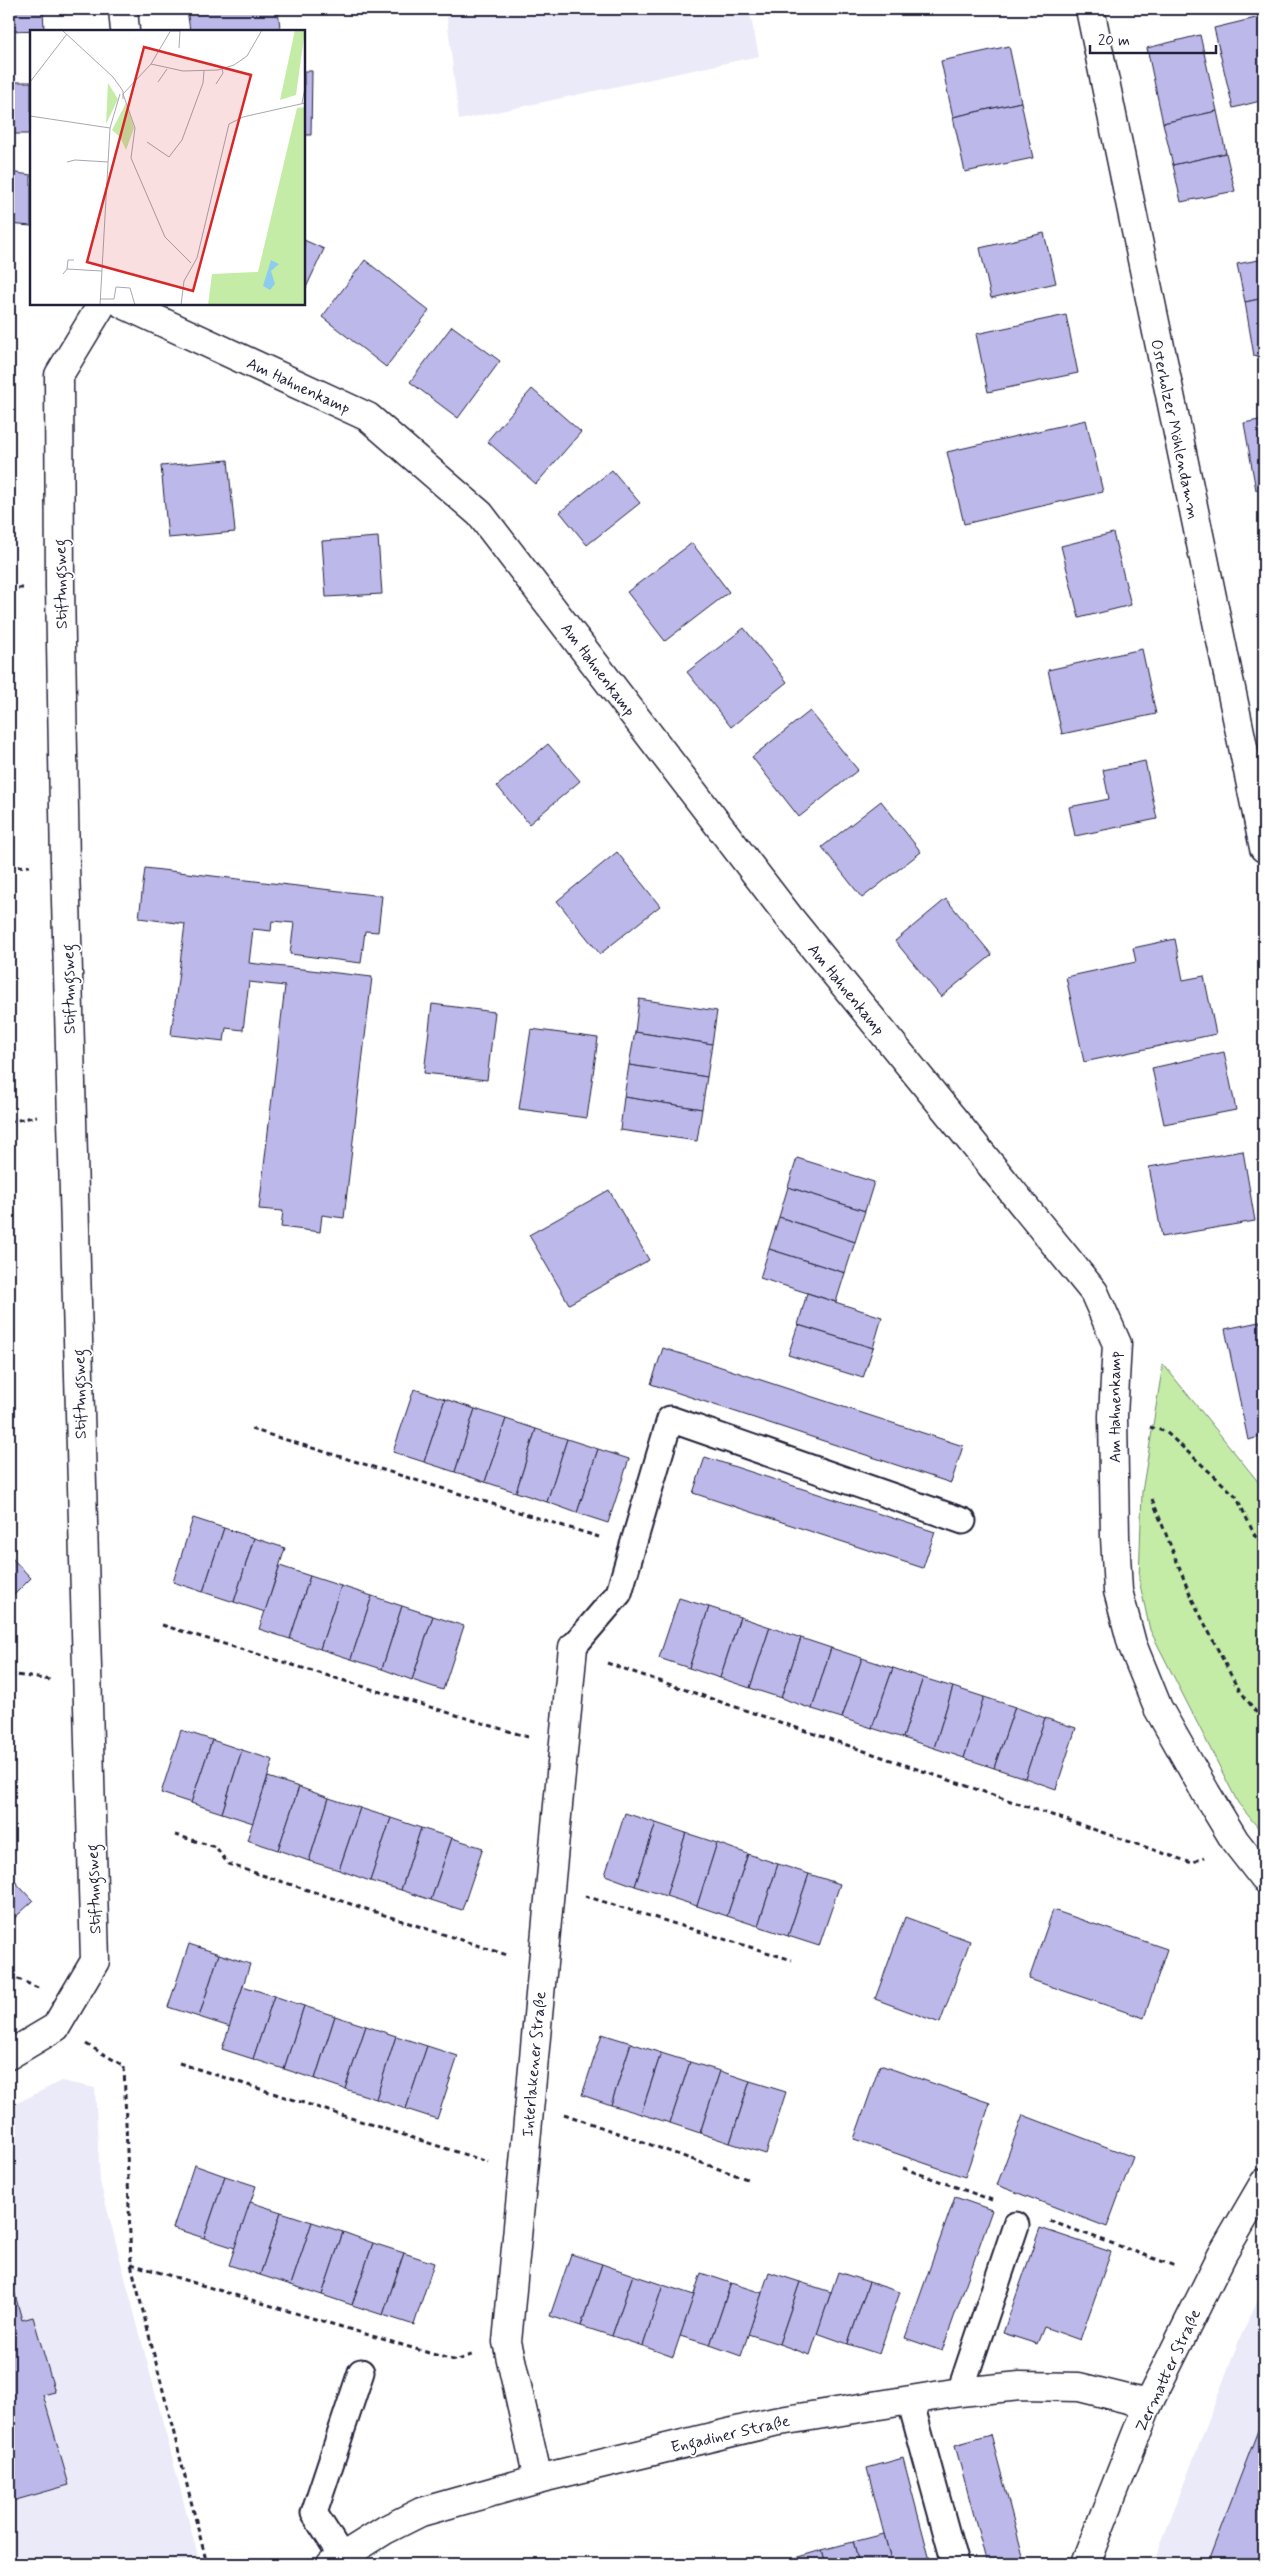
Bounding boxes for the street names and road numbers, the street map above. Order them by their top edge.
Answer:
street label: Osterholzer Möhlendamm [1145,337,1204,521]
street label: Am Hahnenkamp [243,353,353,419]
street label: Stiftungsweg [50,539,74,629]
street label: Am Hahnenkamp [556,619,640,721]
street label: Am Hahnenkamp [803,940,889,1040]
street label: Stiftungsweg [58,944,82,1034]
street label: Stiftungsweg [69,1349,93,1439]
street label: Am Hahnenkamp [1105,1351,1126,1463]
street label: Stiftungsweg [82,1844,108,1934]
street label: Interlakener Straße [518,1990,551,2138]
street label: Zermatter Straße [1131,2306,1206,2435]
street label: Engadiner Straße [669,2411,792,2459]

